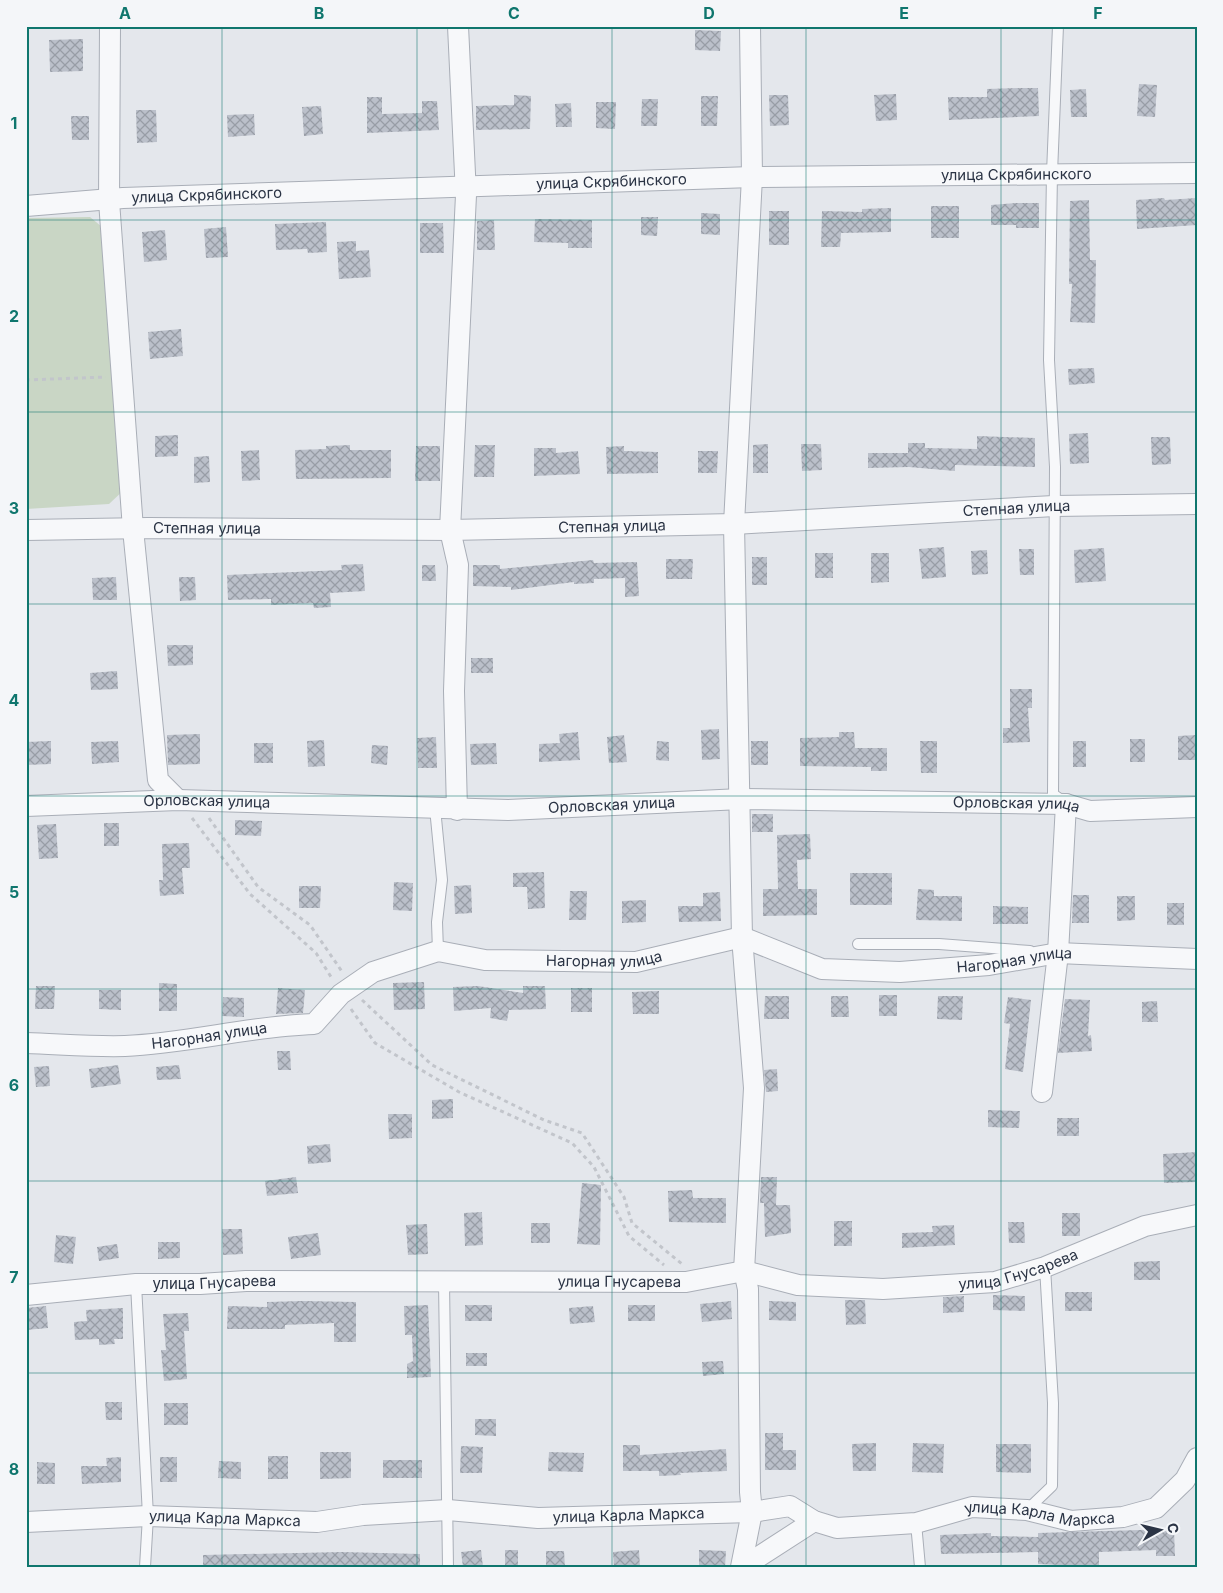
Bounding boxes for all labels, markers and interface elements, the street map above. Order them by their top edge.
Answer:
text: A [119,3,131,23]
text: B [314,3,324,23]
text: C [508,3,520,23]
text: D [703,3,715,23]
text: E [899,3,909,23]
text: F [1093,3,1103,23]
text: 1 [11,113,17,133]
street label: улица Скрябинского [941,164,1092,184]
street label: улица Скрябинского [536,169,687,193]
street label: улица Скрябинского [131,183,282,207]
text: 2 [9,306,19,326]
street label: Степная улица [962,496,1070,520]
text: 3 [9,498,19,518]
street label: Степная улица [558,515,666,537]
street label: Степная улица [153,518,261,538]
text: 4 [9,690,20,710]
street label: Орловская улица [143,790,271,812]
street label: Орловская улица [548,792,676,817]
street label: Орловская улица [953,792,1082,817]
text: 5 [9,882,19,902]
street label: Нагорная улица [956,943,1072,977]
street label: Нагорная улица [546,946,664,971]
street label: Нагорная улица [150,1018,268,1053]
text: 6 [9,1075,19,1095]
street label: улица Гнусарева [958,1245,1081,1293]
text: 7 [9,1267,19,1287]
street label: улица Гнусарева [153,1271,276,1293]
street label: улица Гнусарева [557,1272,681,1291]
text: 8 [9,1459,19,1479]
street label: улица Карла Маркса [962,1497,1116,1530]
street label: улица Карла Маркса [552,1503,705,1527]
street label: улица Карла Маркса [149,1506,301,1530]
north arrow [1136,1506,1186,1556]
text: С [1164,1522,1183,1534]

